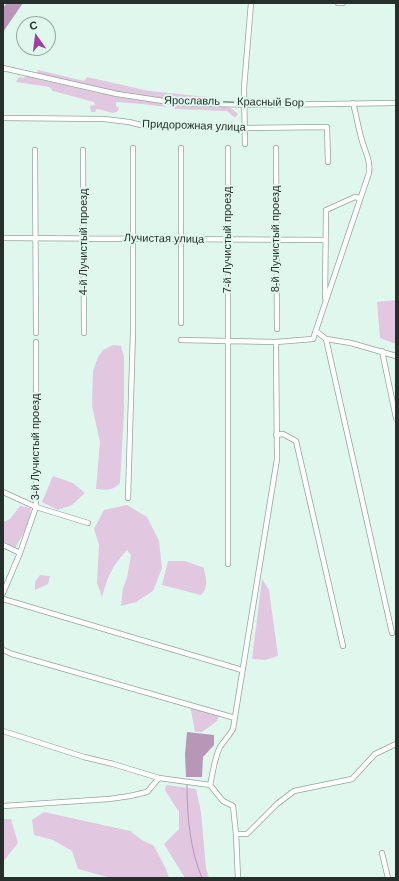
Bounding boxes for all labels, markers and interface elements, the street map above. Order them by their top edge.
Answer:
north arrow [16,16,56,56]
text: С [28,19,39,32]
street label: Ярославль — Красный Бор [164,94,304,110]
street label: Придорожная улица [142,118,246,134]
street label: 8-й Лучистый проезд [269,186,283,292]
street label: 7-й Лучистый проезд [221,187,235,293]
street label: 4-й Лучистый проезд [77,189,91,295]
street label: Лучистая улица [124,232,204,246]
street label: 3-й Лучистый проезд [29,394,43,500]

